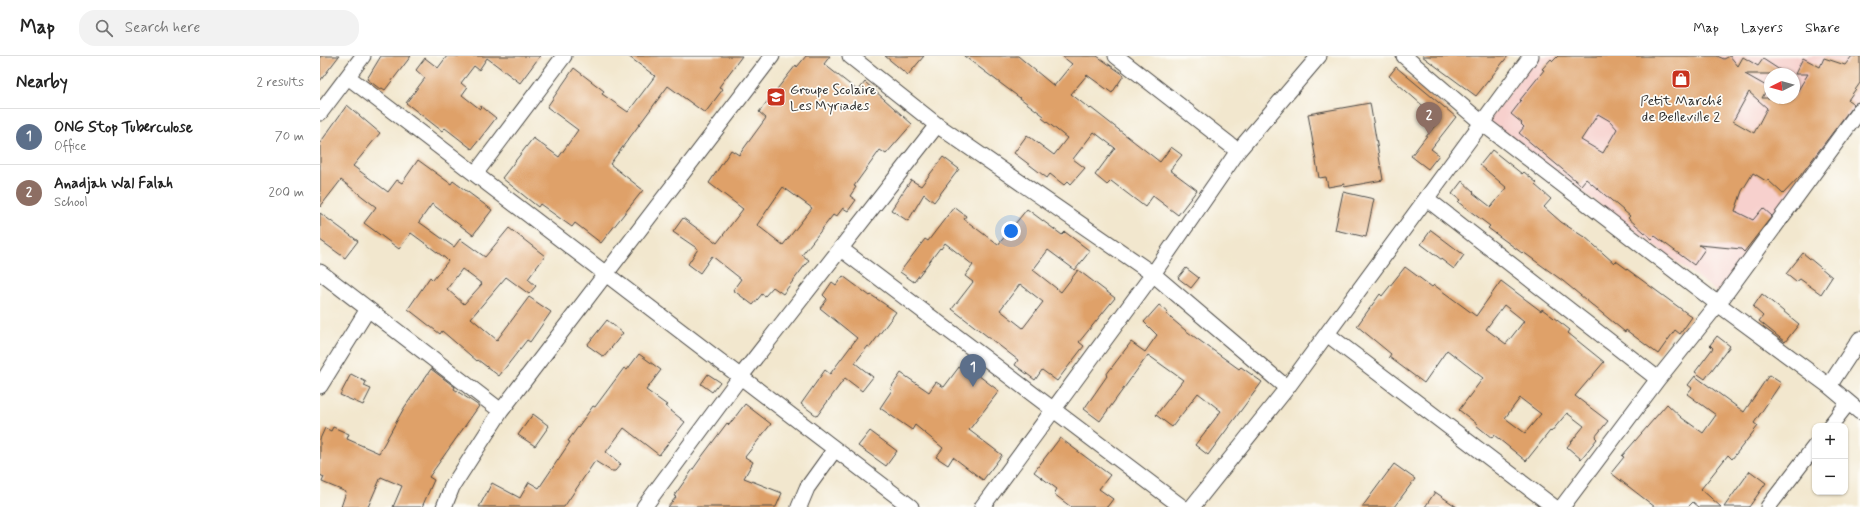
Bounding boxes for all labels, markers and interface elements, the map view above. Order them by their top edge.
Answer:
search box [79,10,359,46]
text: Map [20,15,55,40]
icon: search [93,17,115,39]
text: Search here [125,18,200,38]
text: Map [1693,19,1719,37]
text: Layers [1741,19,1783,37]
text: Share [1805,19,1840,37]
shop icon: Petit Marché de Belleville 2 [1670,68,1692,90]
north arrow [1764,68,1800,104]
text: Nearby [16,71,68,93]
text: 2 results [257,74,304,91]
place label: Groupe Scolaire Les Myriades [790,81,877,115]
school or university icon: Groupe Scolaire Les Myriades [765,86,787,108]
place label: Petit Marché de Belleville 2 [1640,92,1722,126]
pin: 2 [1416,102,1442,135]
text: ONG Stop Tuberculose [54,118,193,138]
text: 1 [26,128,32,145]
text: 70 m [275,128,304,145]
text: Office [54,138,86,155]
text: Anadjah Wal Falah [54,174,173,194]
text: 2 [26,184,32,201]
text: 200 m [269,184,304,201]
text: School [54,194,88,211]
your location [1001,221,1021,241]
pin: 1 [960,354,986,387]
map controls [1812,423,1848,495]
button: + [1812,423,1848,459]
button: − [1812,459,1848,495]

